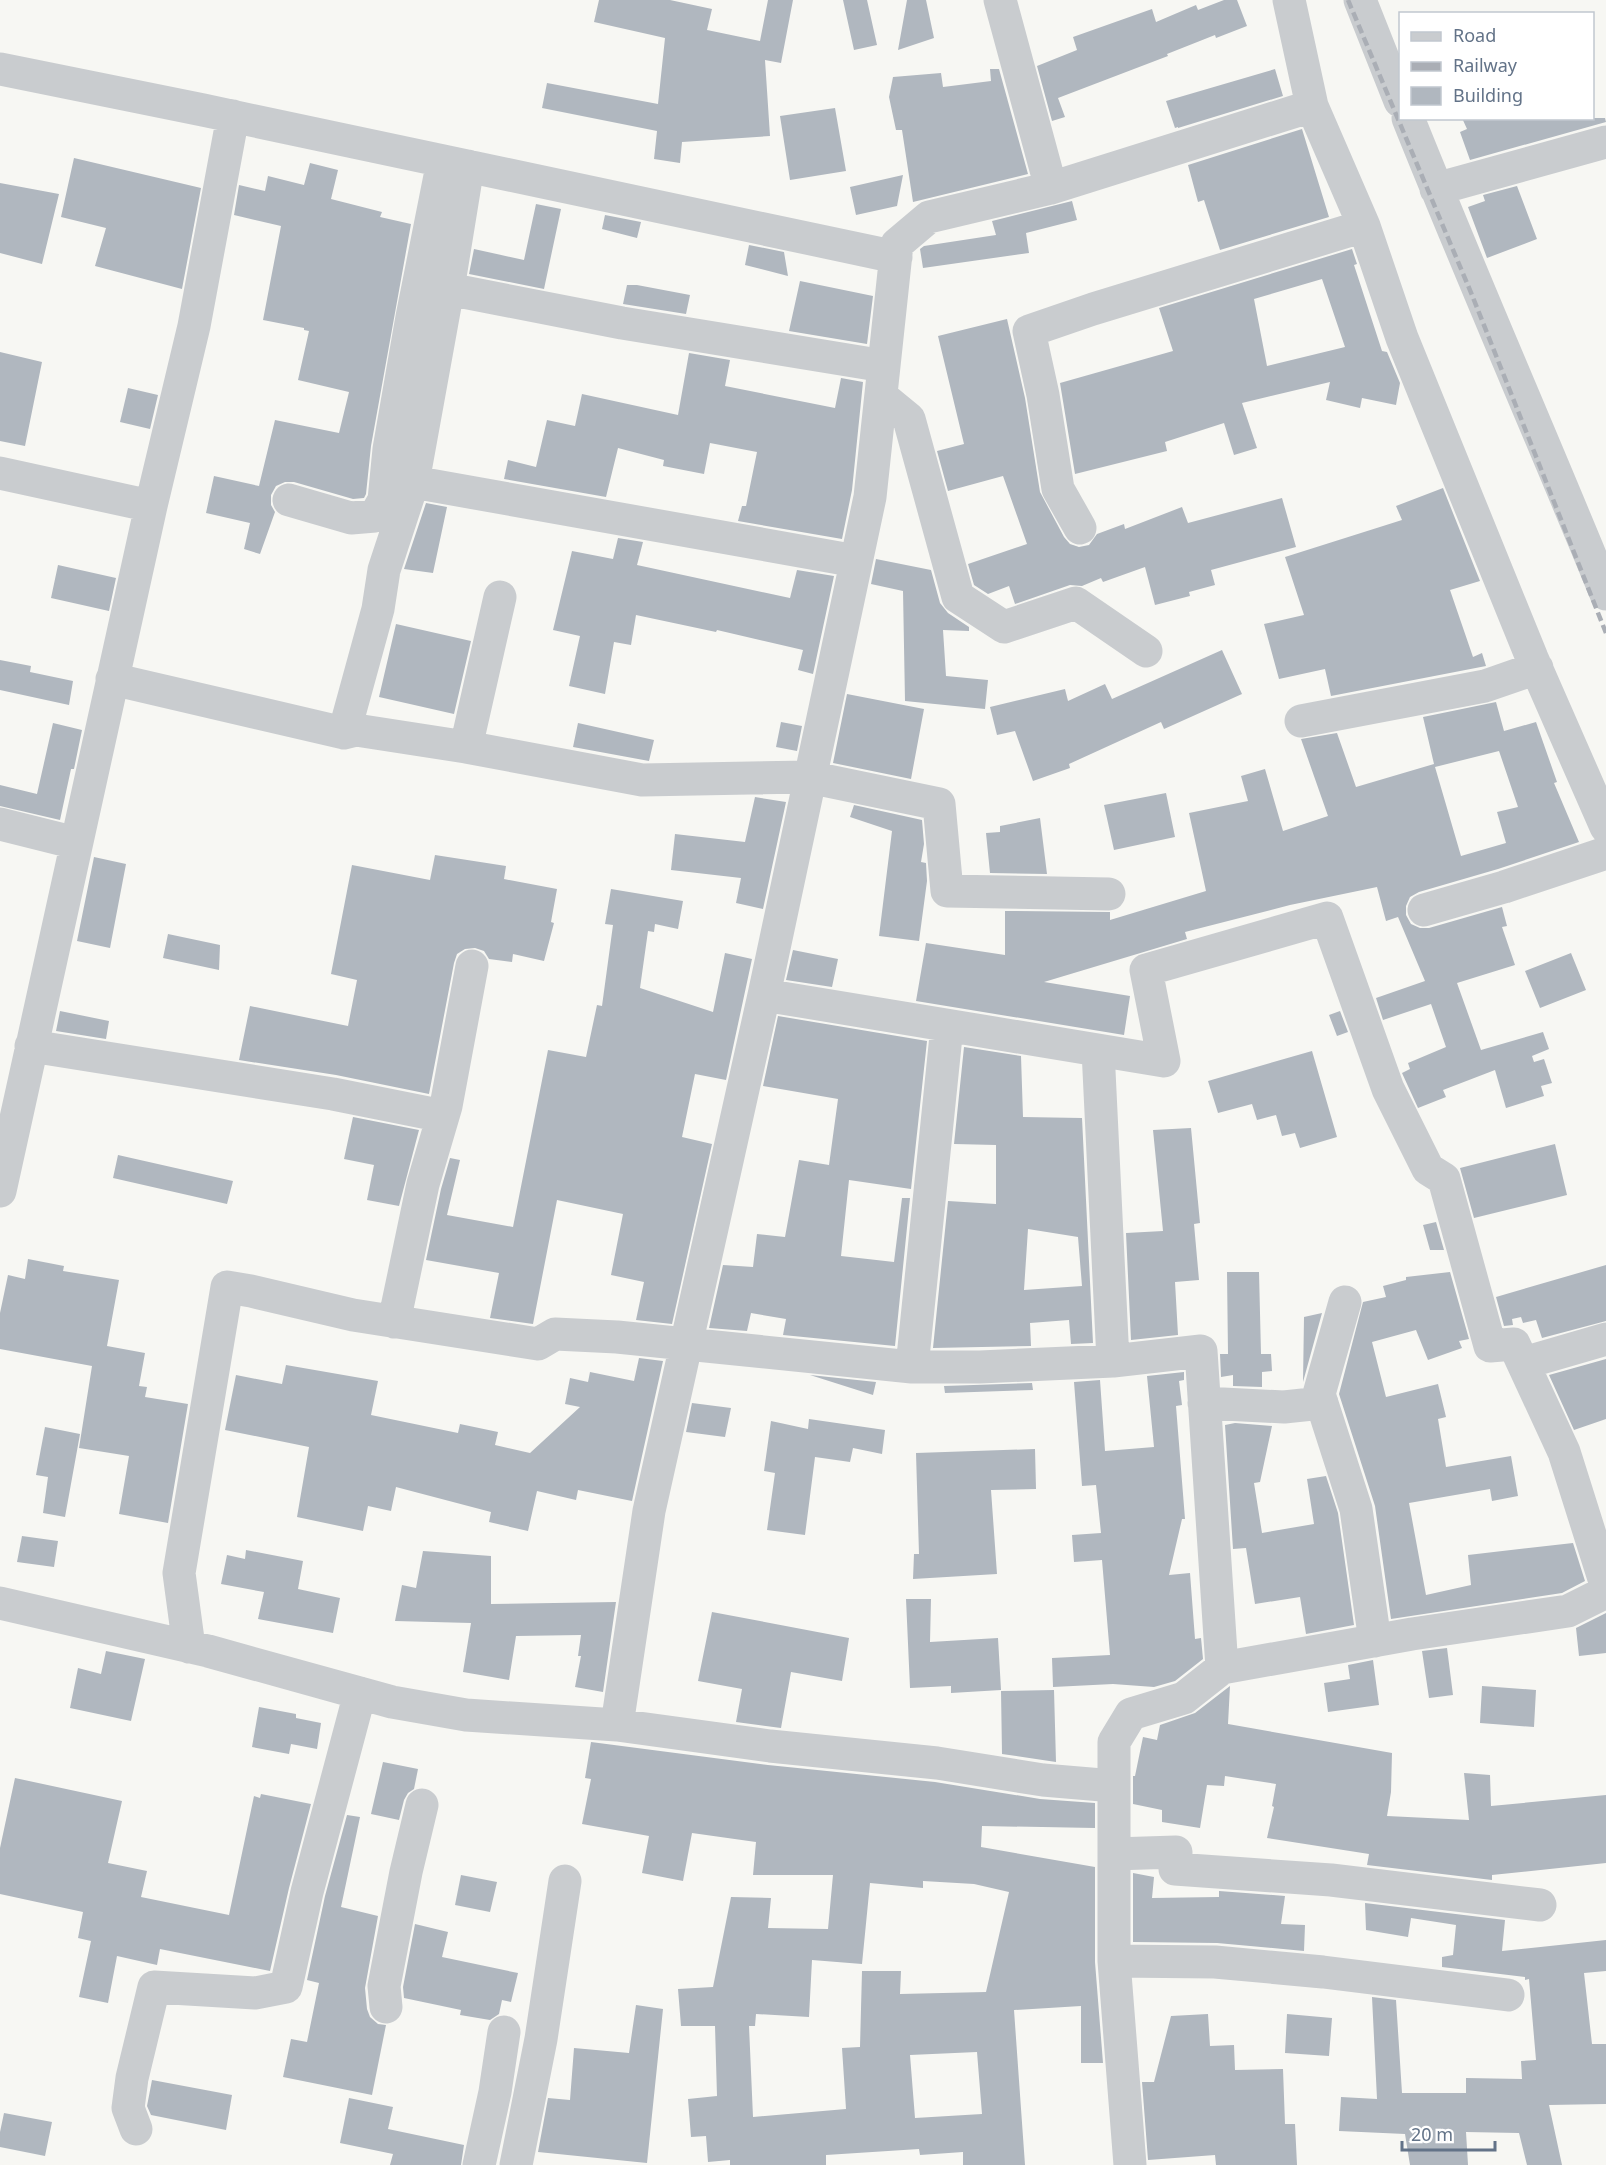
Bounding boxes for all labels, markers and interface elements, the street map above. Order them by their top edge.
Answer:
legend [1399,12,1594,120]
text: Road [1453,23,1496,47]
text: Railway [1453,53,1518,77]
text: Building [1453,83,1523,107]
scale bar [1402,2114,1495,2152]
text: 20 m [1411,2122,1453,2146]

